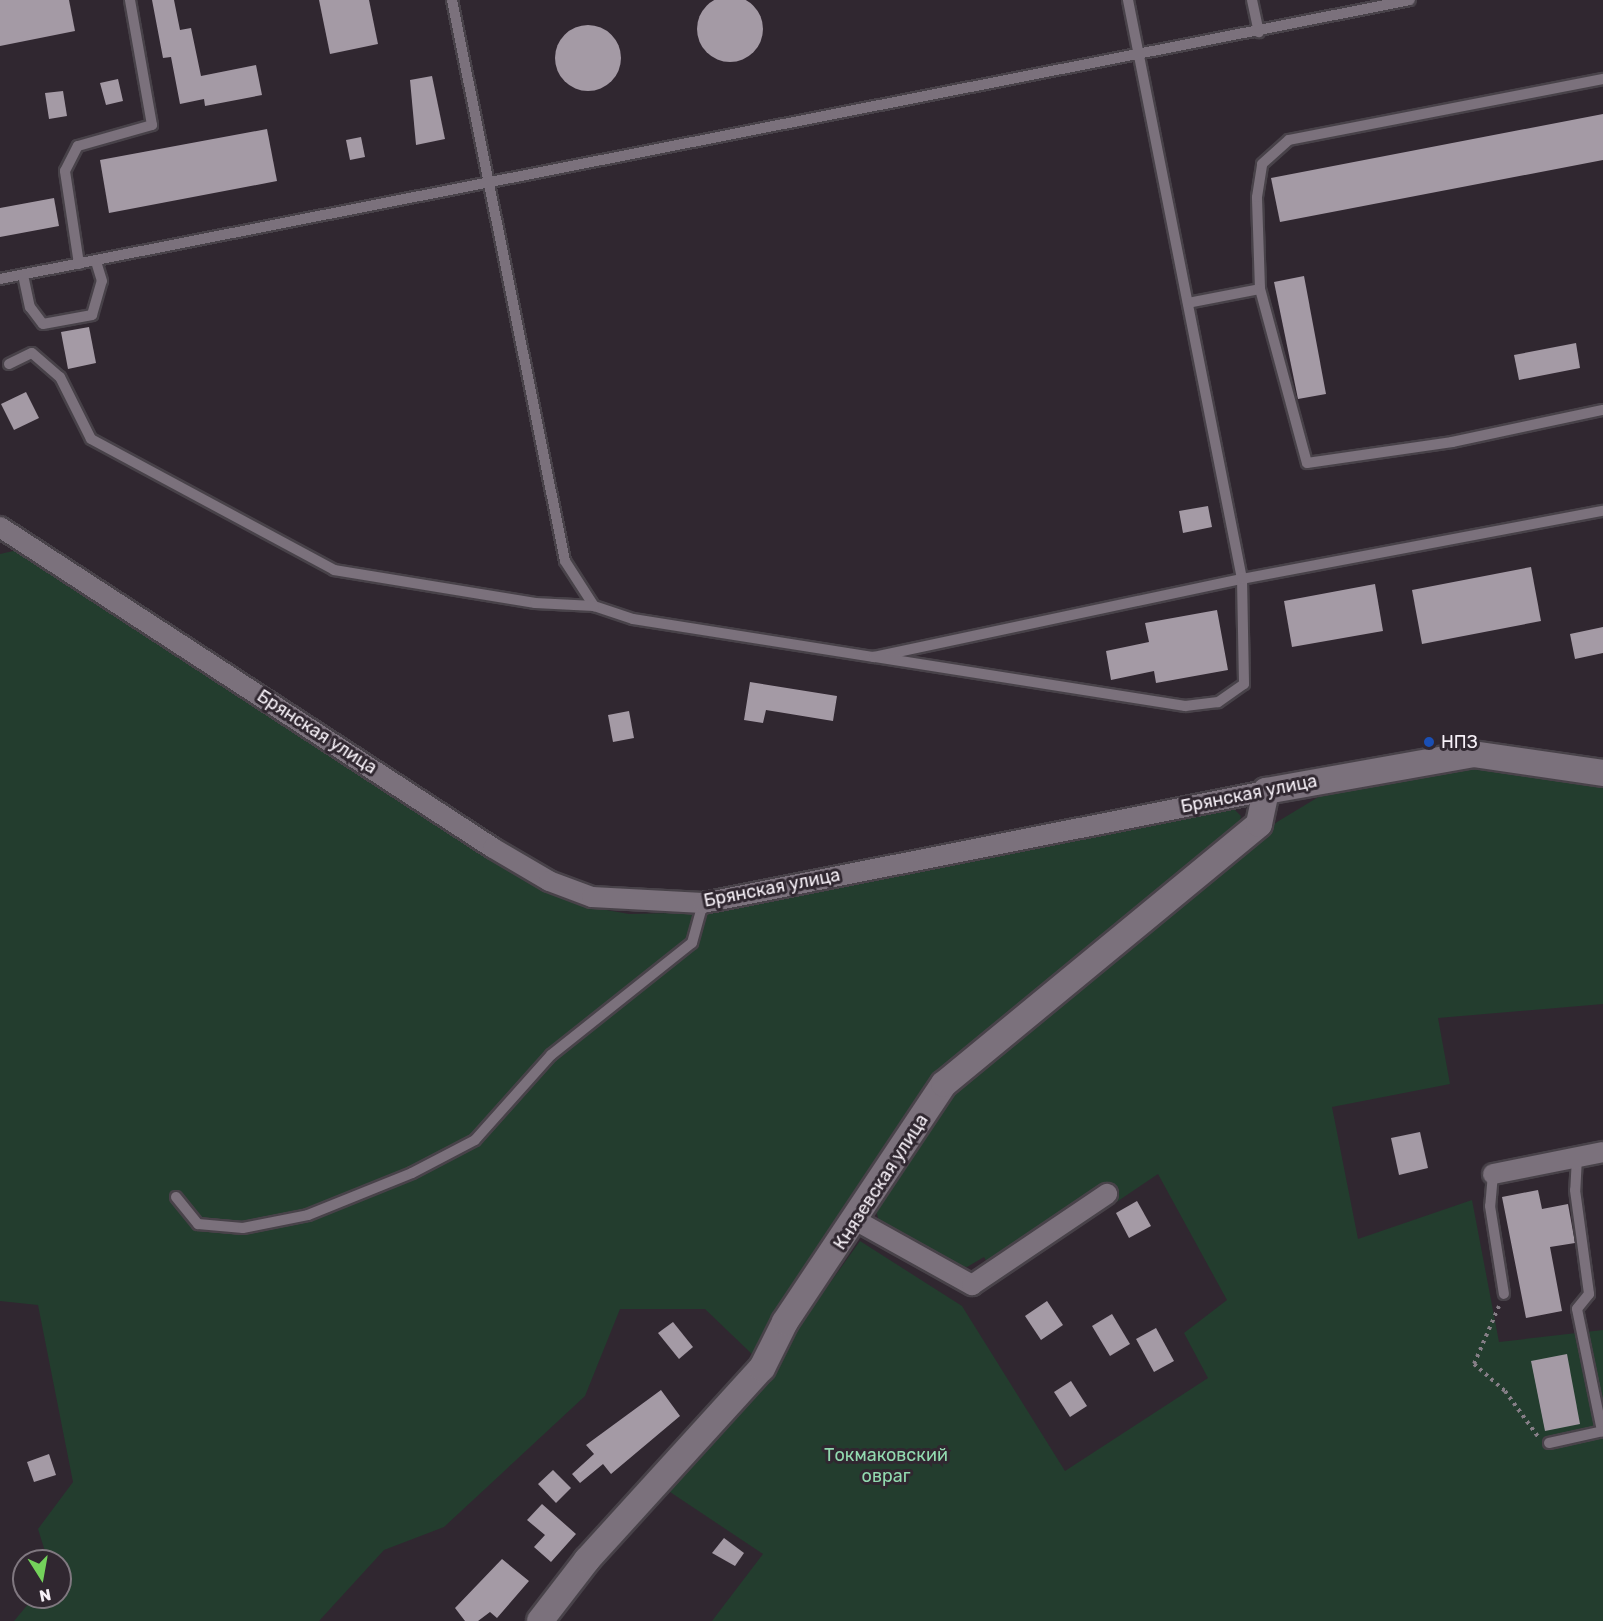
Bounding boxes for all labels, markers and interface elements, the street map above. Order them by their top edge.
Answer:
street label: Брянская улица [253,685,381,779]
place label: НПЗ [1441,731,1478,753]
marker: НПЗ [1422,735,1436,749]
street label: Брянская улица [1179,770,1319,818]
street label: Брянская улица [702,864,842,912]
street label: Князевская улица [829,1110,933,1254]
park label: Токмаковский овраг [824,1445,948,1488]
north arrow [12,1549,72,1609]
text: N [38,1585,53,1606]

